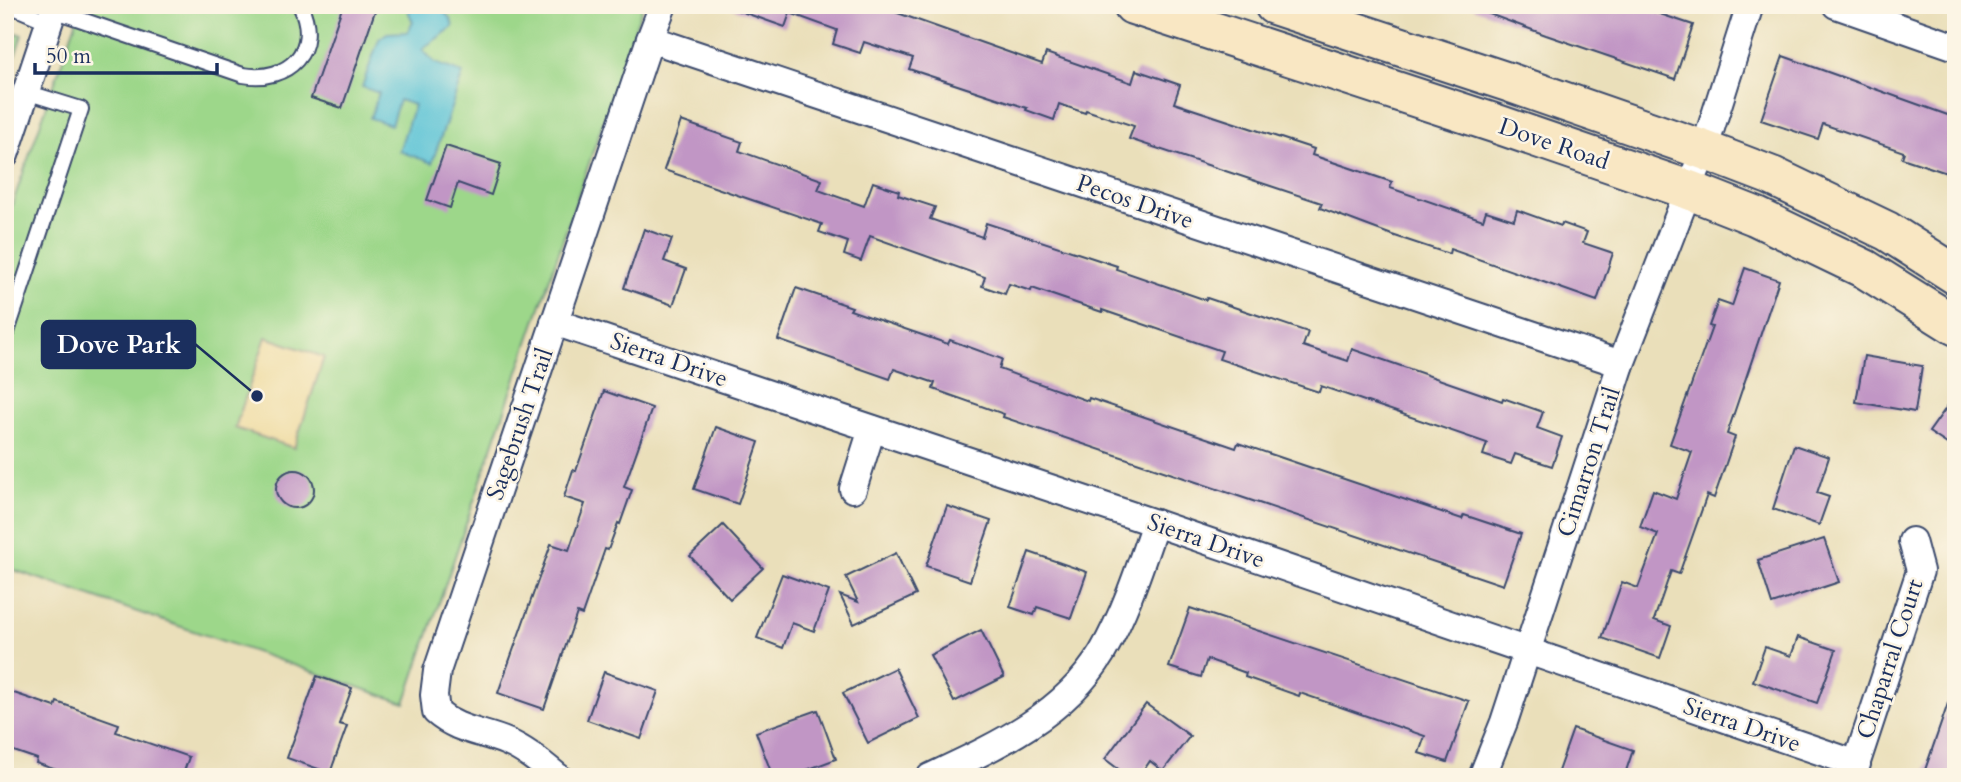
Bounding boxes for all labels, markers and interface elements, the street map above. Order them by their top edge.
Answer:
scale bar [35,32,217,76]
text: 50 m [46,42,91,71]
street label: Dove Road [1494,110,1614,178]
street label: Pecos Drive [1072,167,1198,237]
callout: Dove Park [42,321,195,368]
street label: Sierra Drive [606,325,732,395]
text: Dove Park [57,327,182,362]
street label: Sagebrush Trail [479,344,561,504]
street label: Cimarron Trail [1549,383,1629,541]
street label: Sierra Drive [1143,506,1269,576]
street label: Chaparral Court [1849,574,1932,743]
street label: Sierra Drive [1679,690,1805,760]

